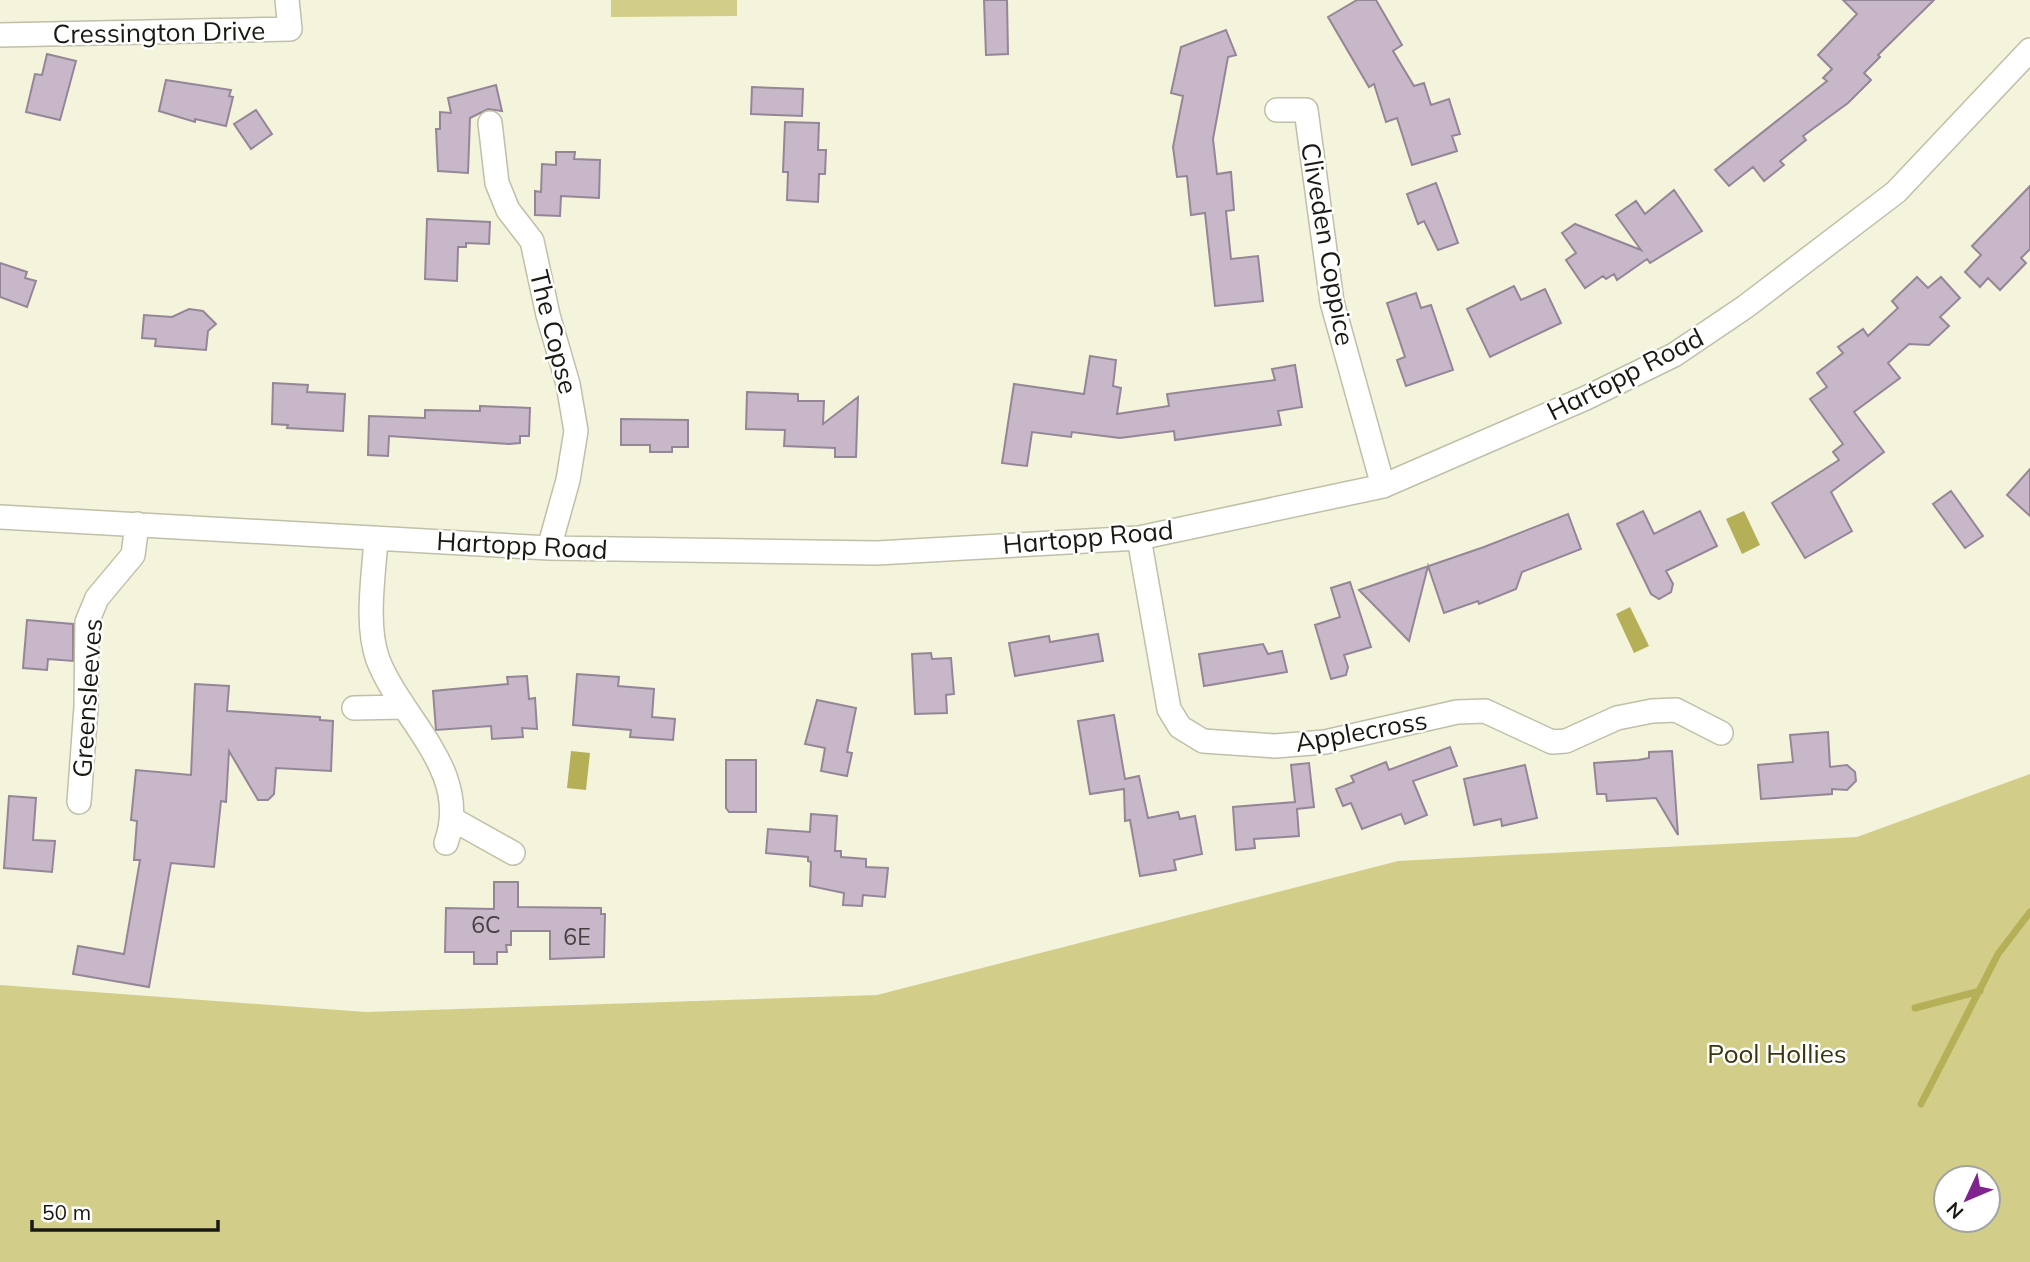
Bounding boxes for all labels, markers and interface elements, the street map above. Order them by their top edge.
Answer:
street label: Cressington Drive [52,14,266,50]
street label: Cliveden Coppice [1294,140,1362,348]
street label: The Copse [523,267,585,397]
street label: Hartopp Road [1541,320,1709,428]
street label: Hartopp Road [1001,513,1175,561]
street label: Hartopp Road [436,524,608,566]
street label: Greensleeves [65,617,109,779]
street label: Applecross [1292,703,1430,759]
house number: 6C [471,910,501,939]
house number: 6E [563,922,591,951]
park label: Pool Hollies [1707,1037,1847,1070]
north arrow [1932,1164,2002,1234]
scale bar [32,1188,217,1232]
text: N [1941,1197,1968,1224]
text: 50 m [42,1199,91,1225]

